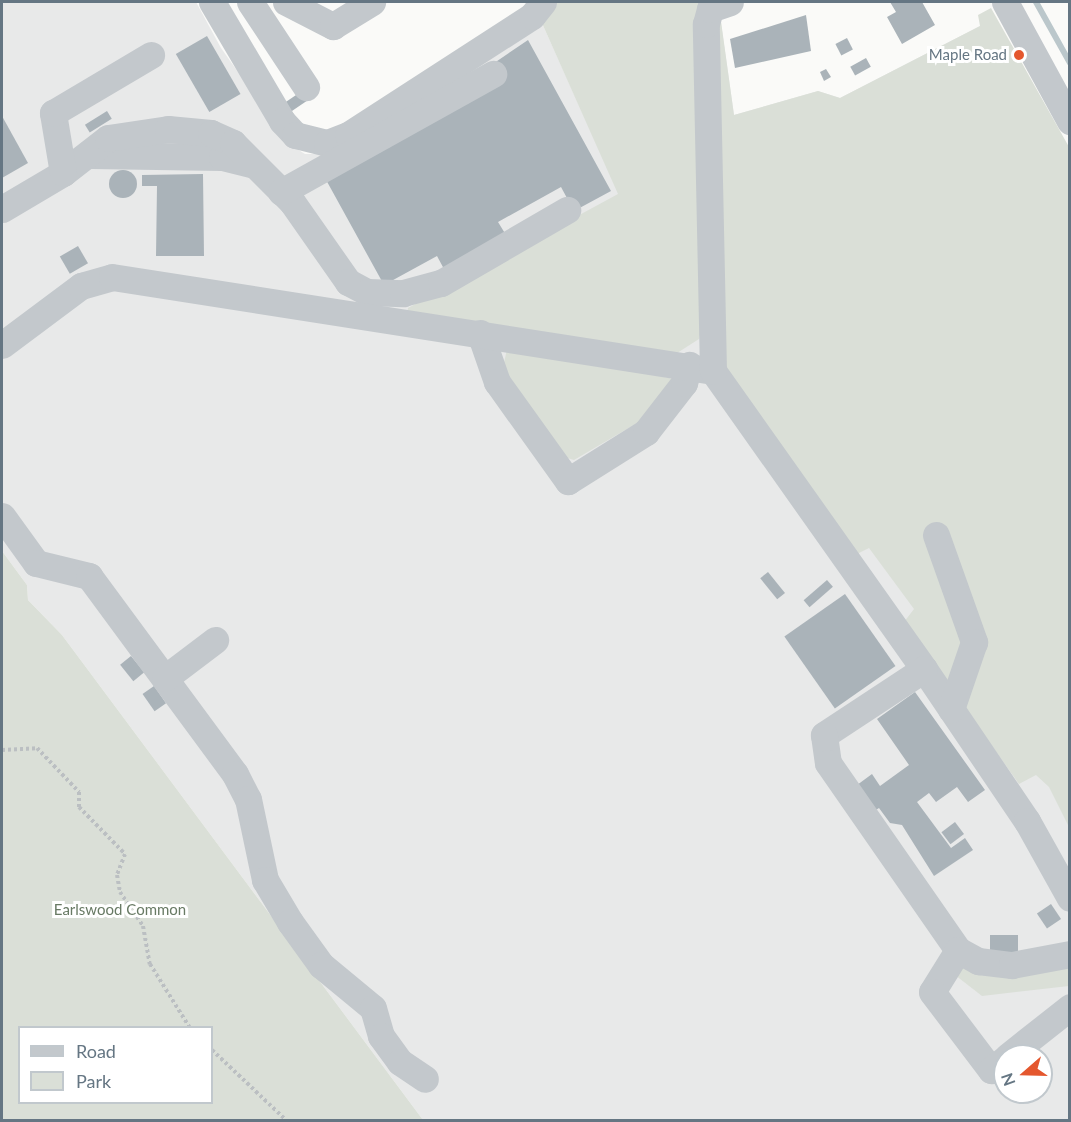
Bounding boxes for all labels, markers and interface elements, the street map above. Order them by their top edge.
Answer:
place label: Maple Road [929,46,1007,64]
marker: Maple Road [1012,48,1026,62]
park label: Earlswood Common [54,901,186,919]
legend [18,1026,213,1104]
text: Road [76,1040,116,1062]
north arrow [993,1044,1053,1104]
text: Park [76,1070,111,1092]
text: N [996,1071,1019,1089]

